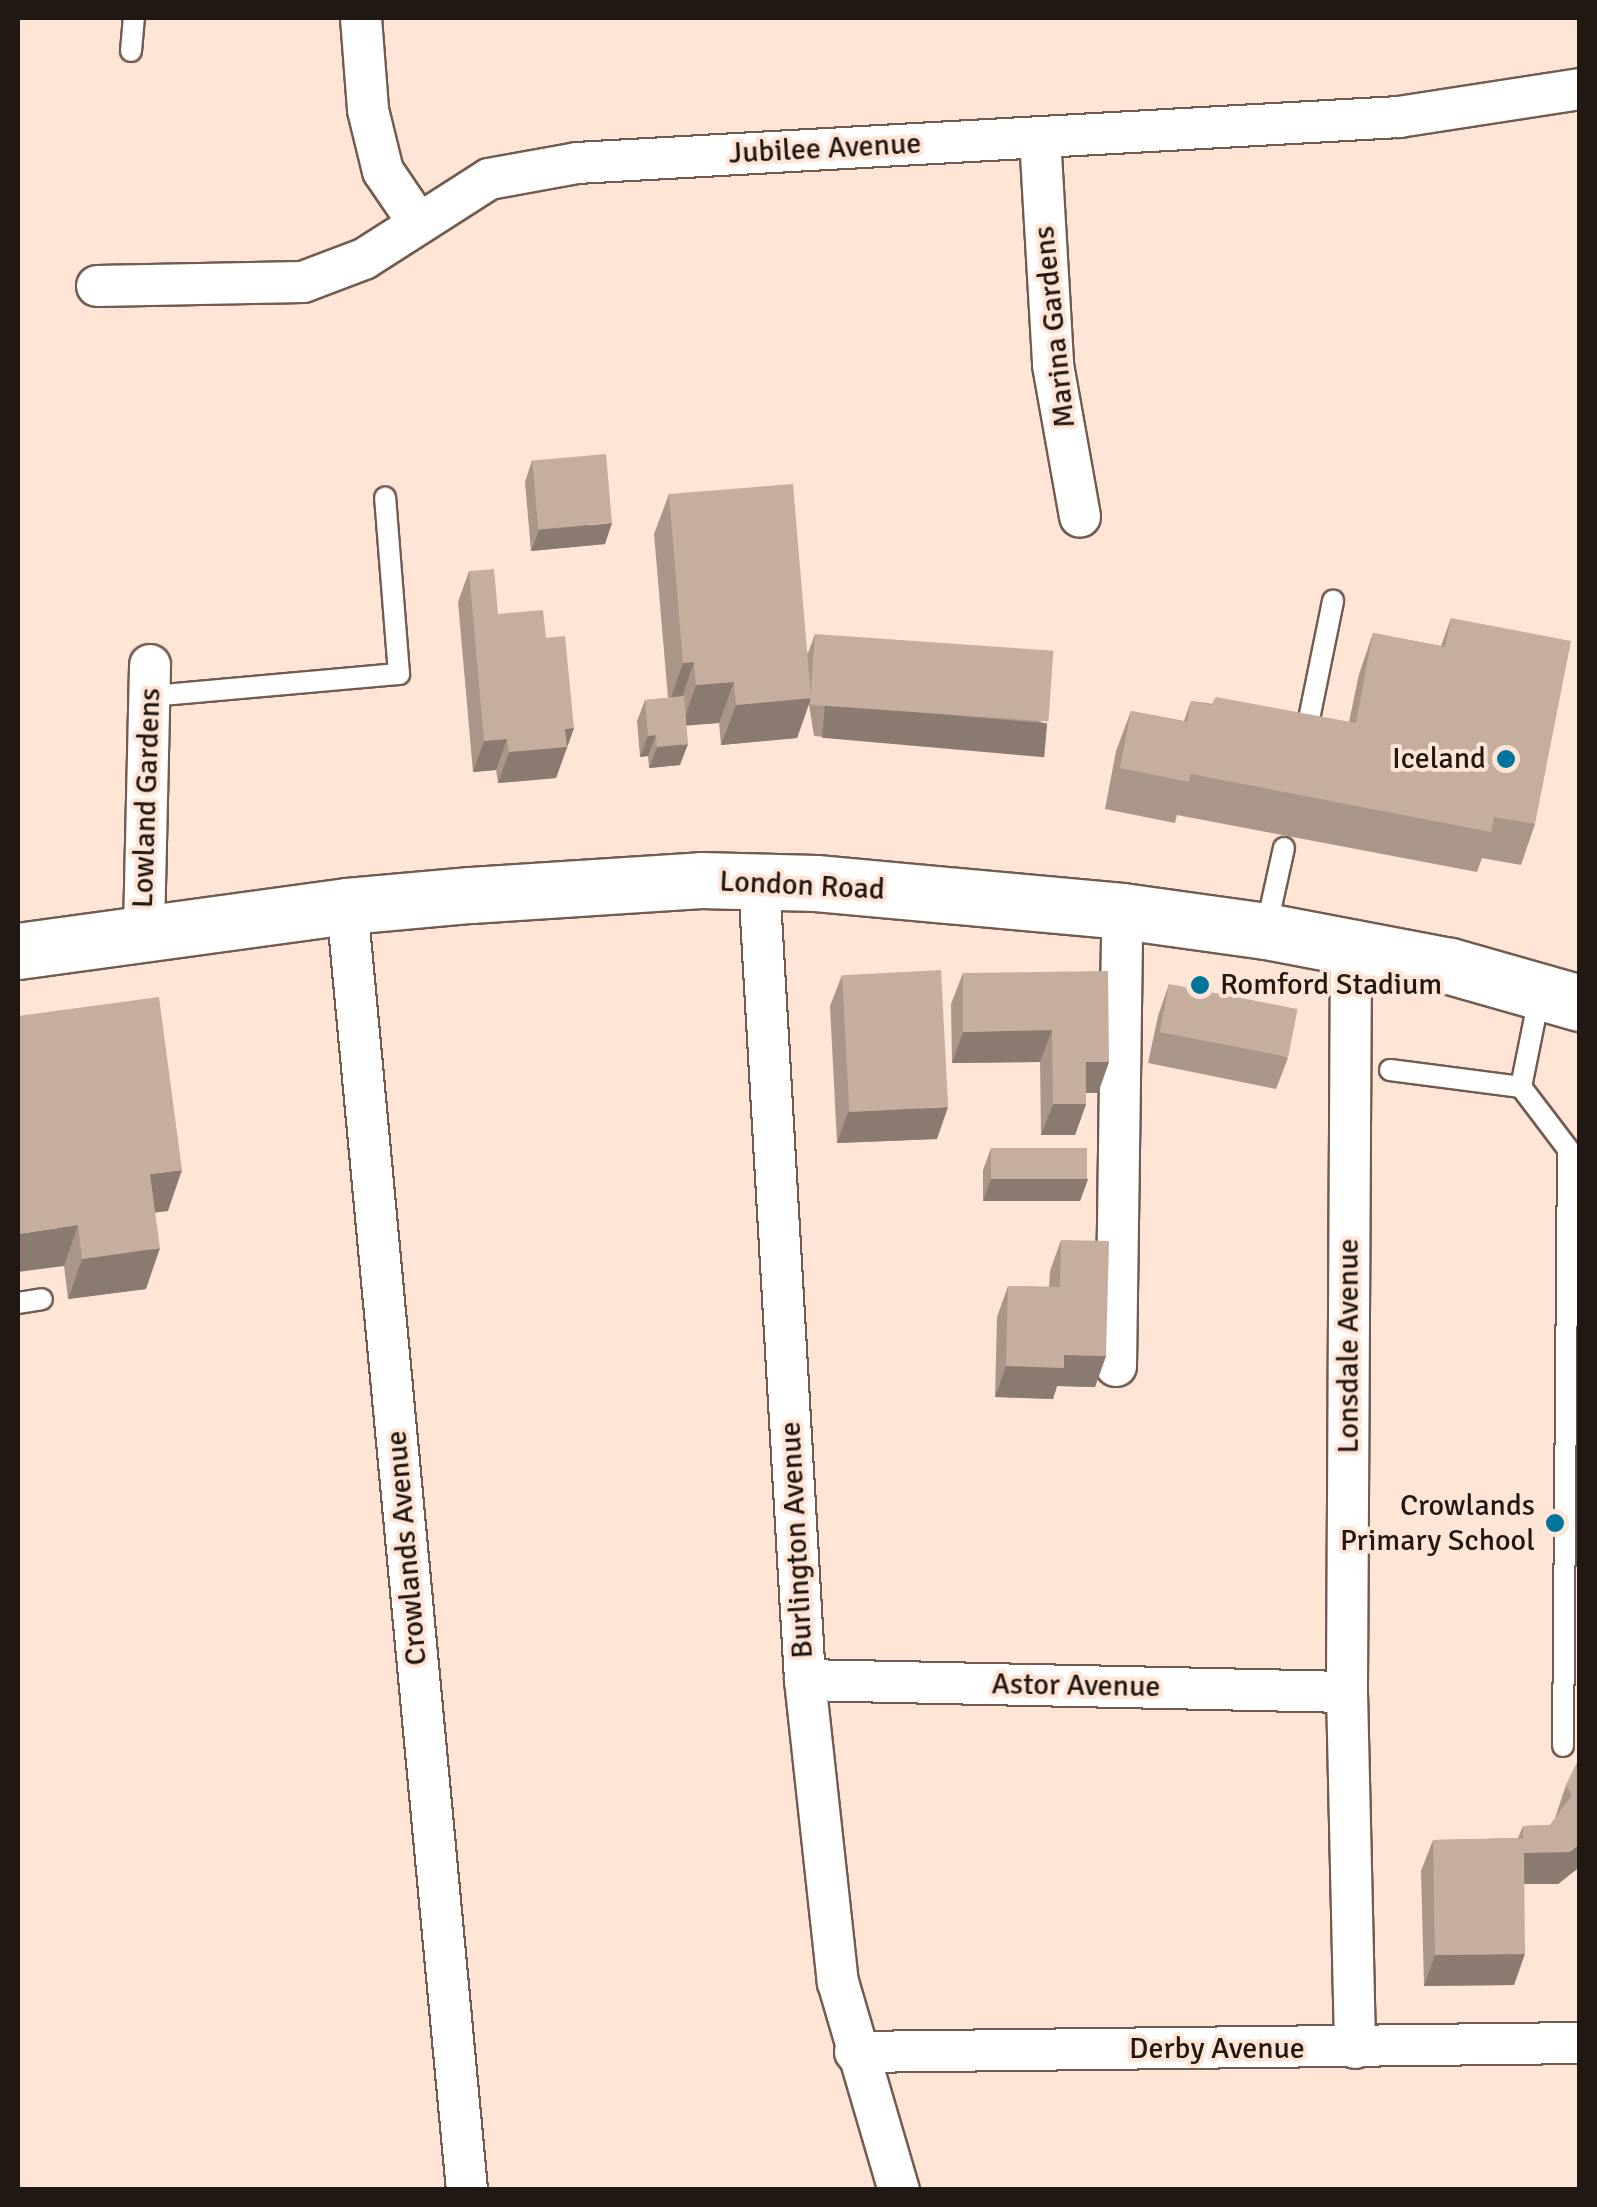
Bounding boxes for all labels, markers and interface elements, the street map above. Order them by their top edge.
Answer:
street label: Jubilee Avenue [728,126,922,172]
street label: Marina Gardens [1026,224,1084,430]
street label: Lowland Gardens [125,687,169,909]
place label: Iceland [1392,741,1486,777]
marker: Iceland [1495,748,1517,770]
street label: London Road [718,864,886,908]
place label: Romford Stadium [1220,967,1442,1003]
marker: Romford Stadium [1189,974,1211,996]
street label: Lonsdale Avenue [1331,1238,1367,1454]
street label: Burlington Avenue [773,1421,821,1659]
street label: Crowlands Avenue [379,1429,435,1667]
place label: Crowlands Primary School [1340,1488,1535,1558]
marker: Crowlands Primary School [1544,1512,1566,1534]
street label: Astor Avenue [991,1667,1161,1705]
street label: Derby Avenue [1129,2031,1305,2067]

